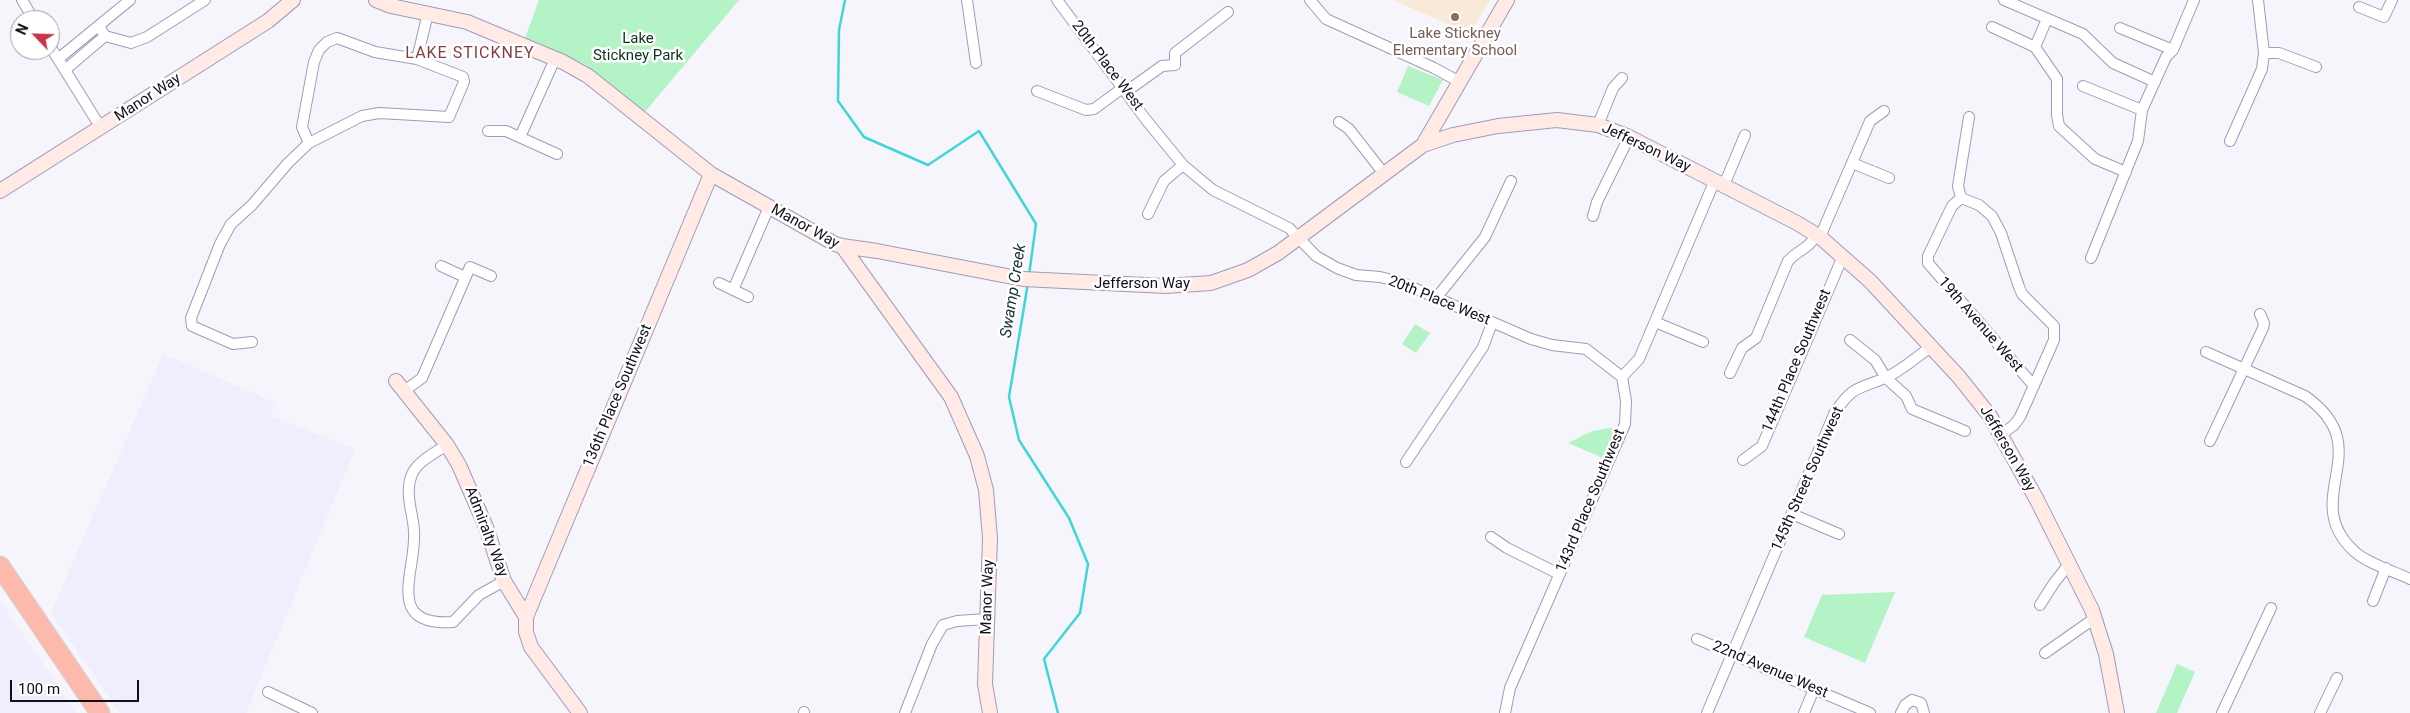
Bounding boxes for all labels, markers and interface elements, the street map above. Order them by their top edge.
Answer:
north arrow [10,10,60,60]
marker: Lake Stickney Elementary School [1449,11,1461,23]
street label: 20th Place West [1067,17,1147,115]
text: N [13,22,32,37]
place label: Lake Stickney Elementary School [1393,25,1517,60]
park label: Lake Stickney Park [593,30,683,65]
district label: LAKE STICKNEY [404,44,536,64]
street label: Manor Way [112,70,184,126]
street label: Jefferson Way [1599,120,1693,176]
street label: Manor Way [768,201,842,253]
water label: Swamp Creek [997,243,1031,339]
street label: 20th Place West [1385,272,1493,330]
street label: 19th Avenue West [1934,274,2026,376]
street label: Jefferson Way [1094,275,1190,293]
street label: 144th Place Southwest [1759,287,1835,435]
street label: 136th Place Southwest [580,322,656,470]
street label: Jefferson Way [1975,403,2039,495]
street label: 145th Street Southwest [1768,404,1848,554]
street label: 143rd Place Southwest [1553,427,1629,575]
street label: Admiralty Way [460,484,512,580]
street label: Manor Way [978,559,998,635]
street label: 22nd Avenue West [1710,638,1830,702]
scale bar [12,670,141,702]
text: 100 m [18,680,60,698]

